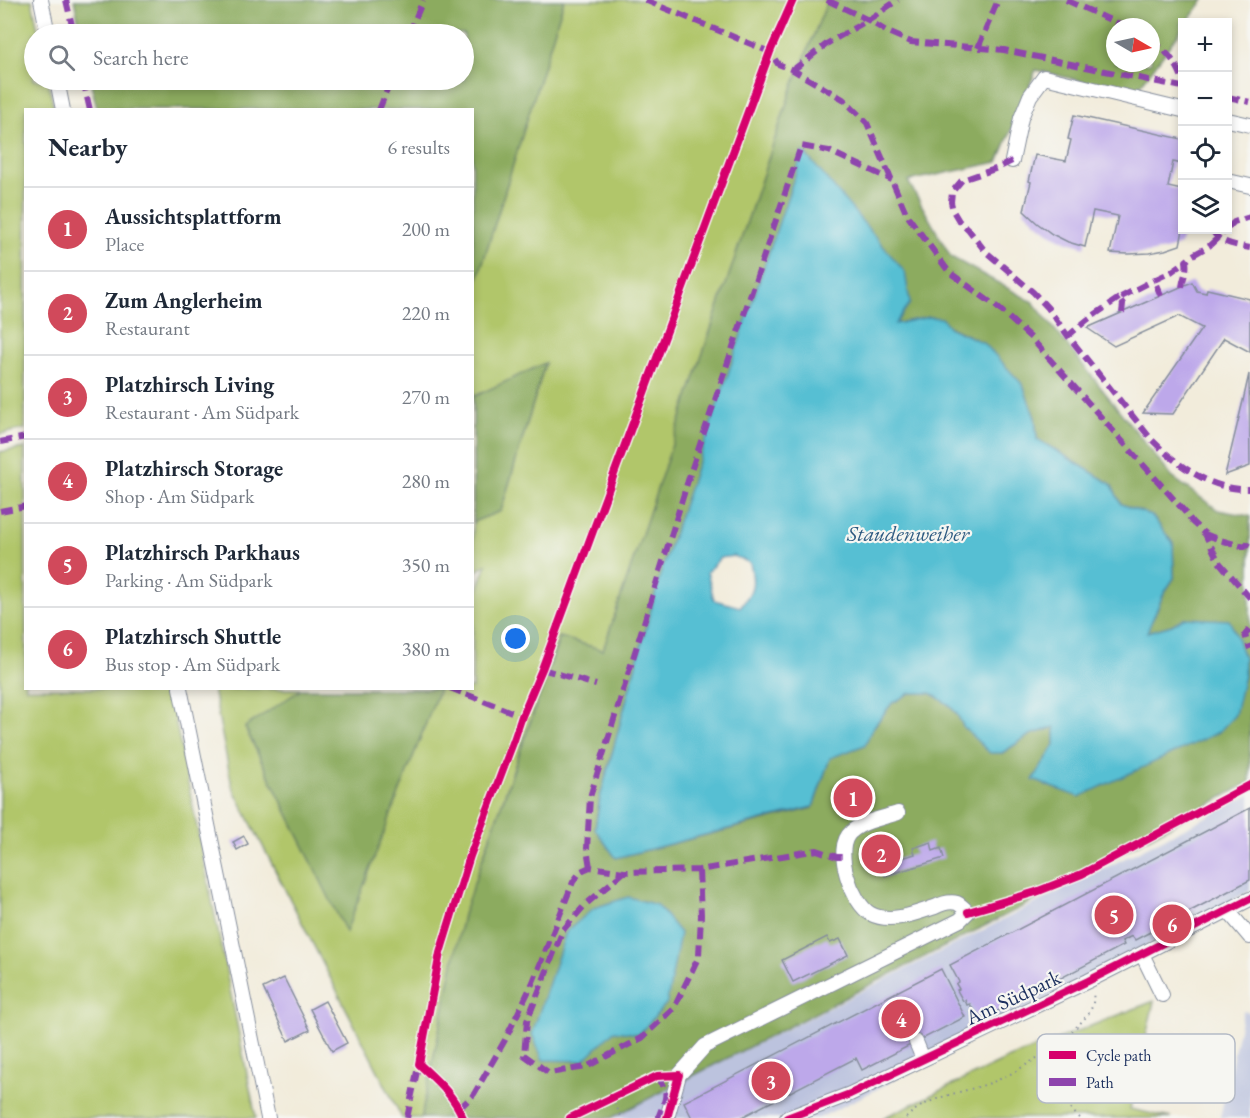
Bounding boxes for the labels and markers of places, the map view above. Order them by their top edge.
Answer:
pin: 1 [834,776,872,820]
pin: 2 [862,832,900,876]
pin: 5 [1094,892,1134,938]
pin: 6 [1152,902,1192,946]
pin: 4 [882,996,920,1042]
pin: 3 [752,1058,790,1104]

